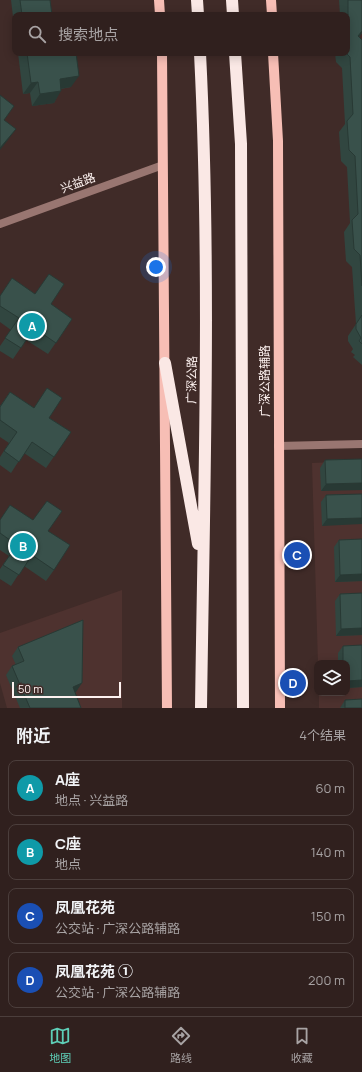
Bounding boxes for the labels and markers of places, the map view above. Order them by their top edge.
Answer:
pin: A [19,311,45,341]
pin: B [10,531,36,561]
pin: C [284,540,310,570]
pin: D [280,668,306,698]

